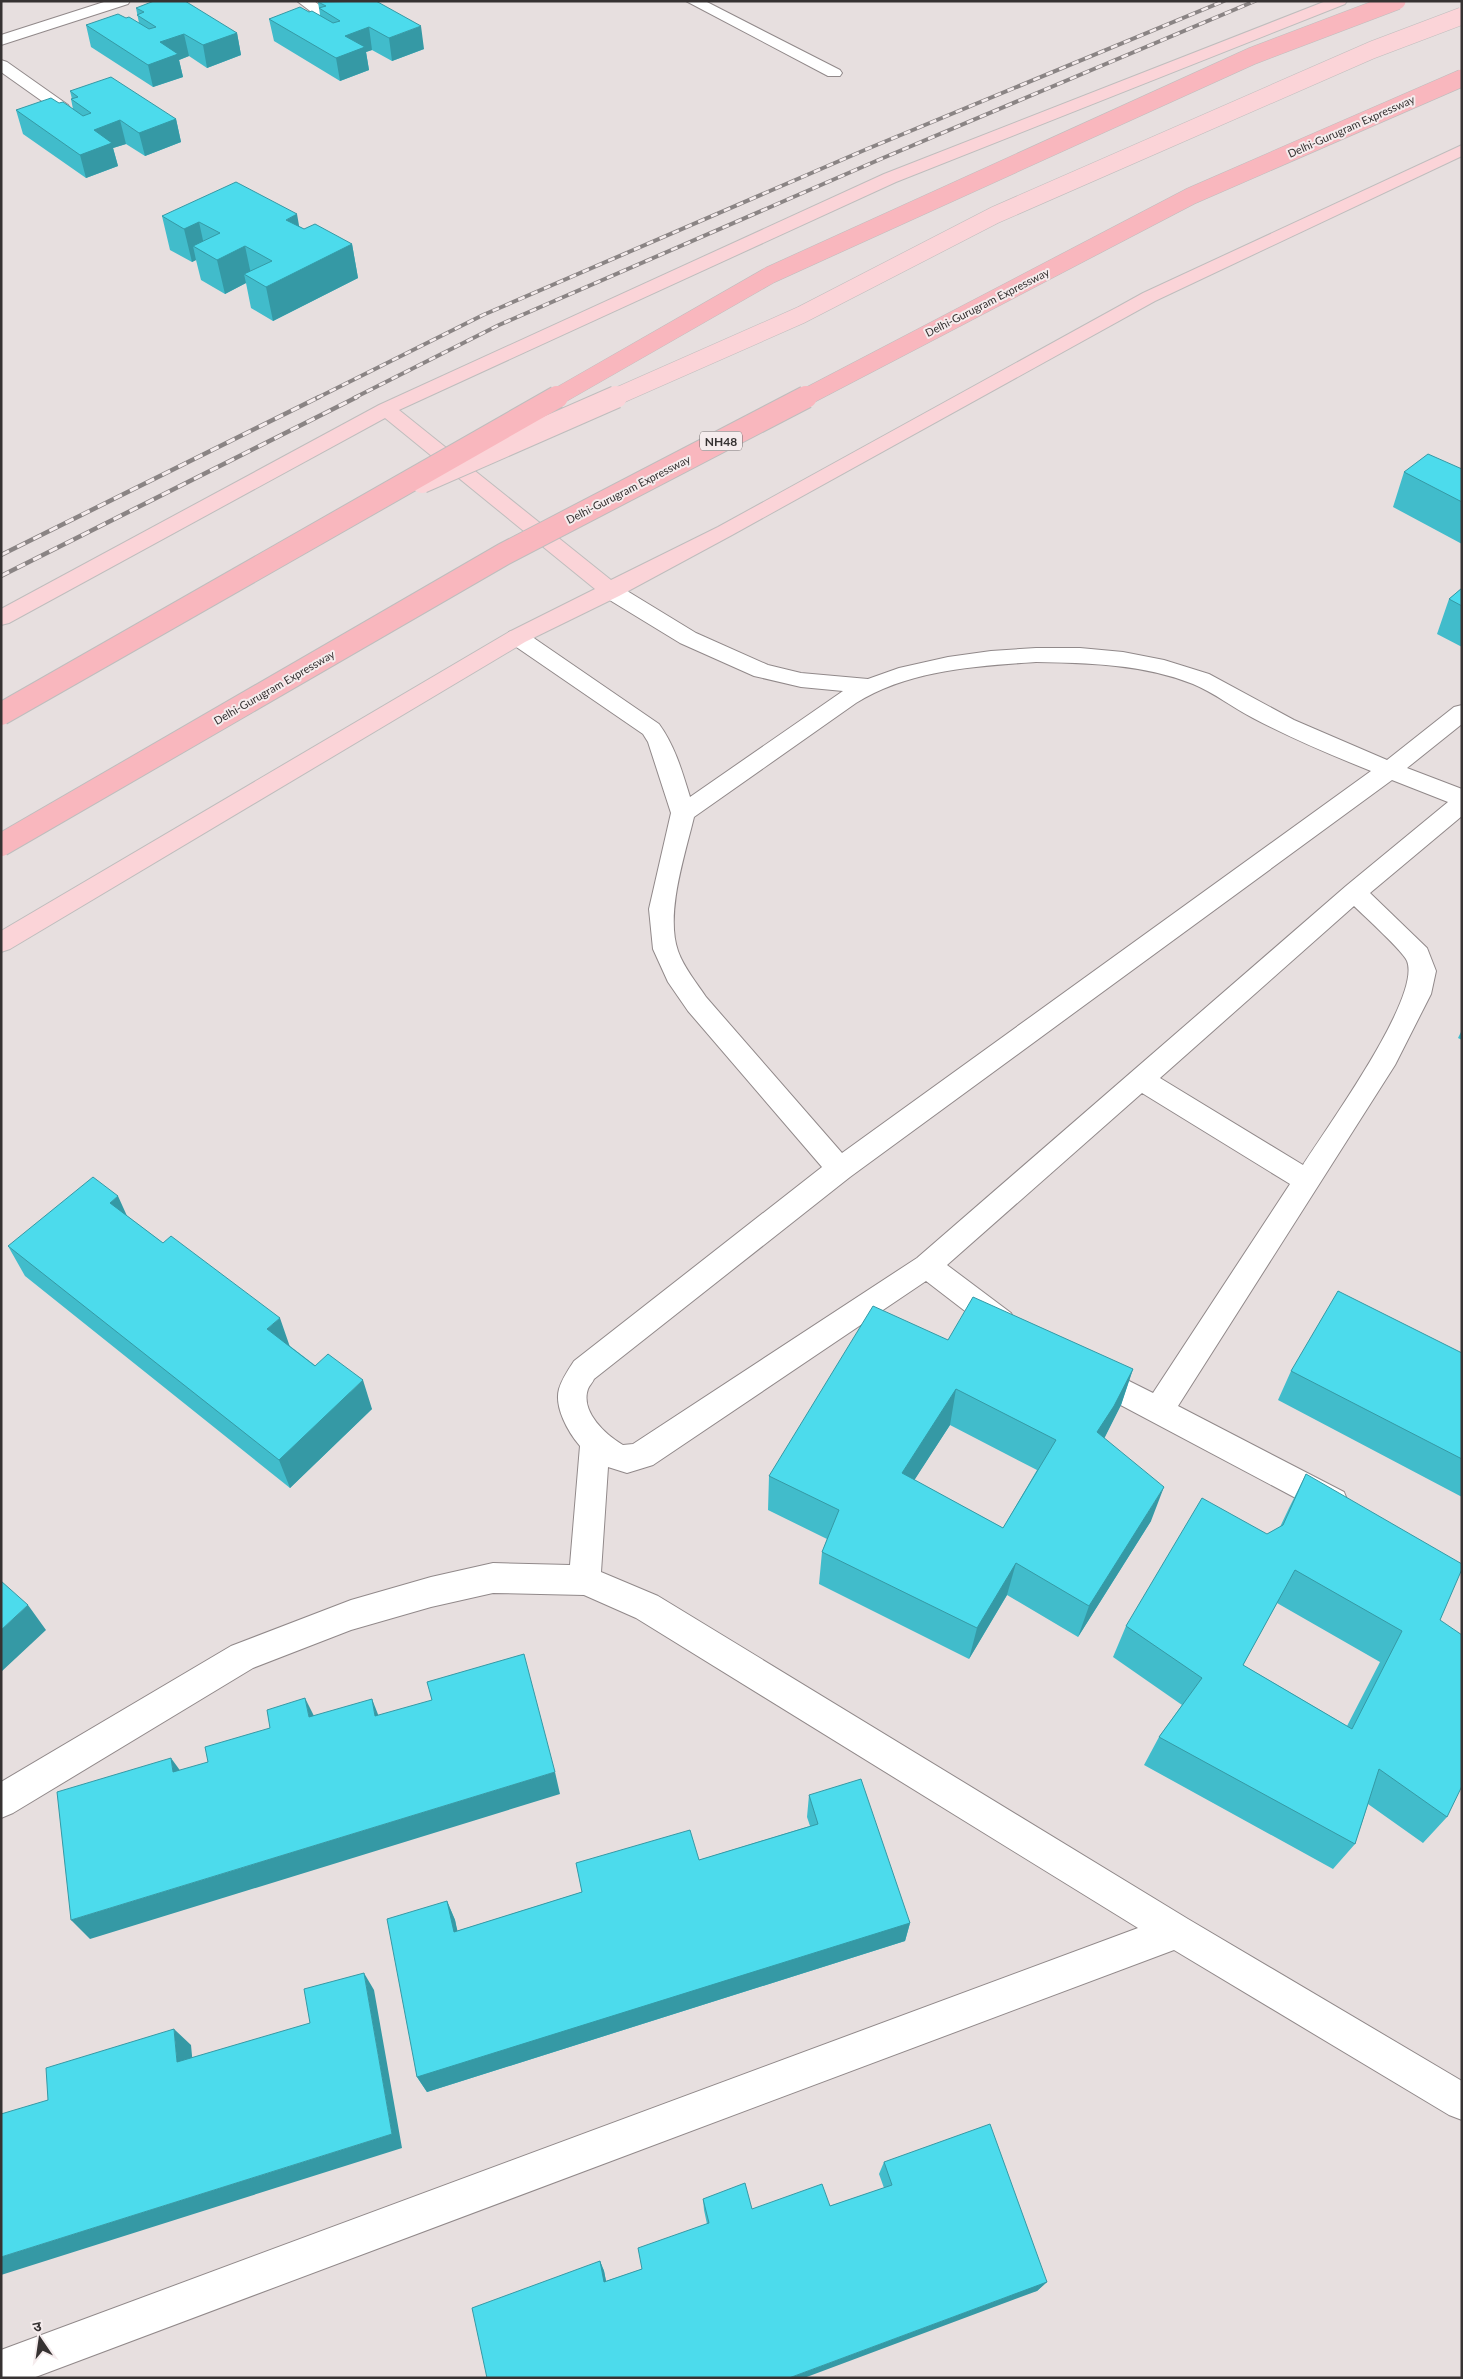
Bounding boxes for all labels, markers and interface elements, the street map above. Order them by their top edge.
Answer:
street label: Delhi-Gurugram Expressway [1286,92,1417,160]
street label: Delhi-Gurugram Expressway [923,265,1051,339]
road number: NH48 [700,432,742,451]
street label: Delhi-Gurugram Expressway [564,452,692,526]
street label: Delhi-Gurugram Expressway [211,647,337,727]
north arrow [15,2314,65,2364]
text: उ [31,2316,44,2335]

